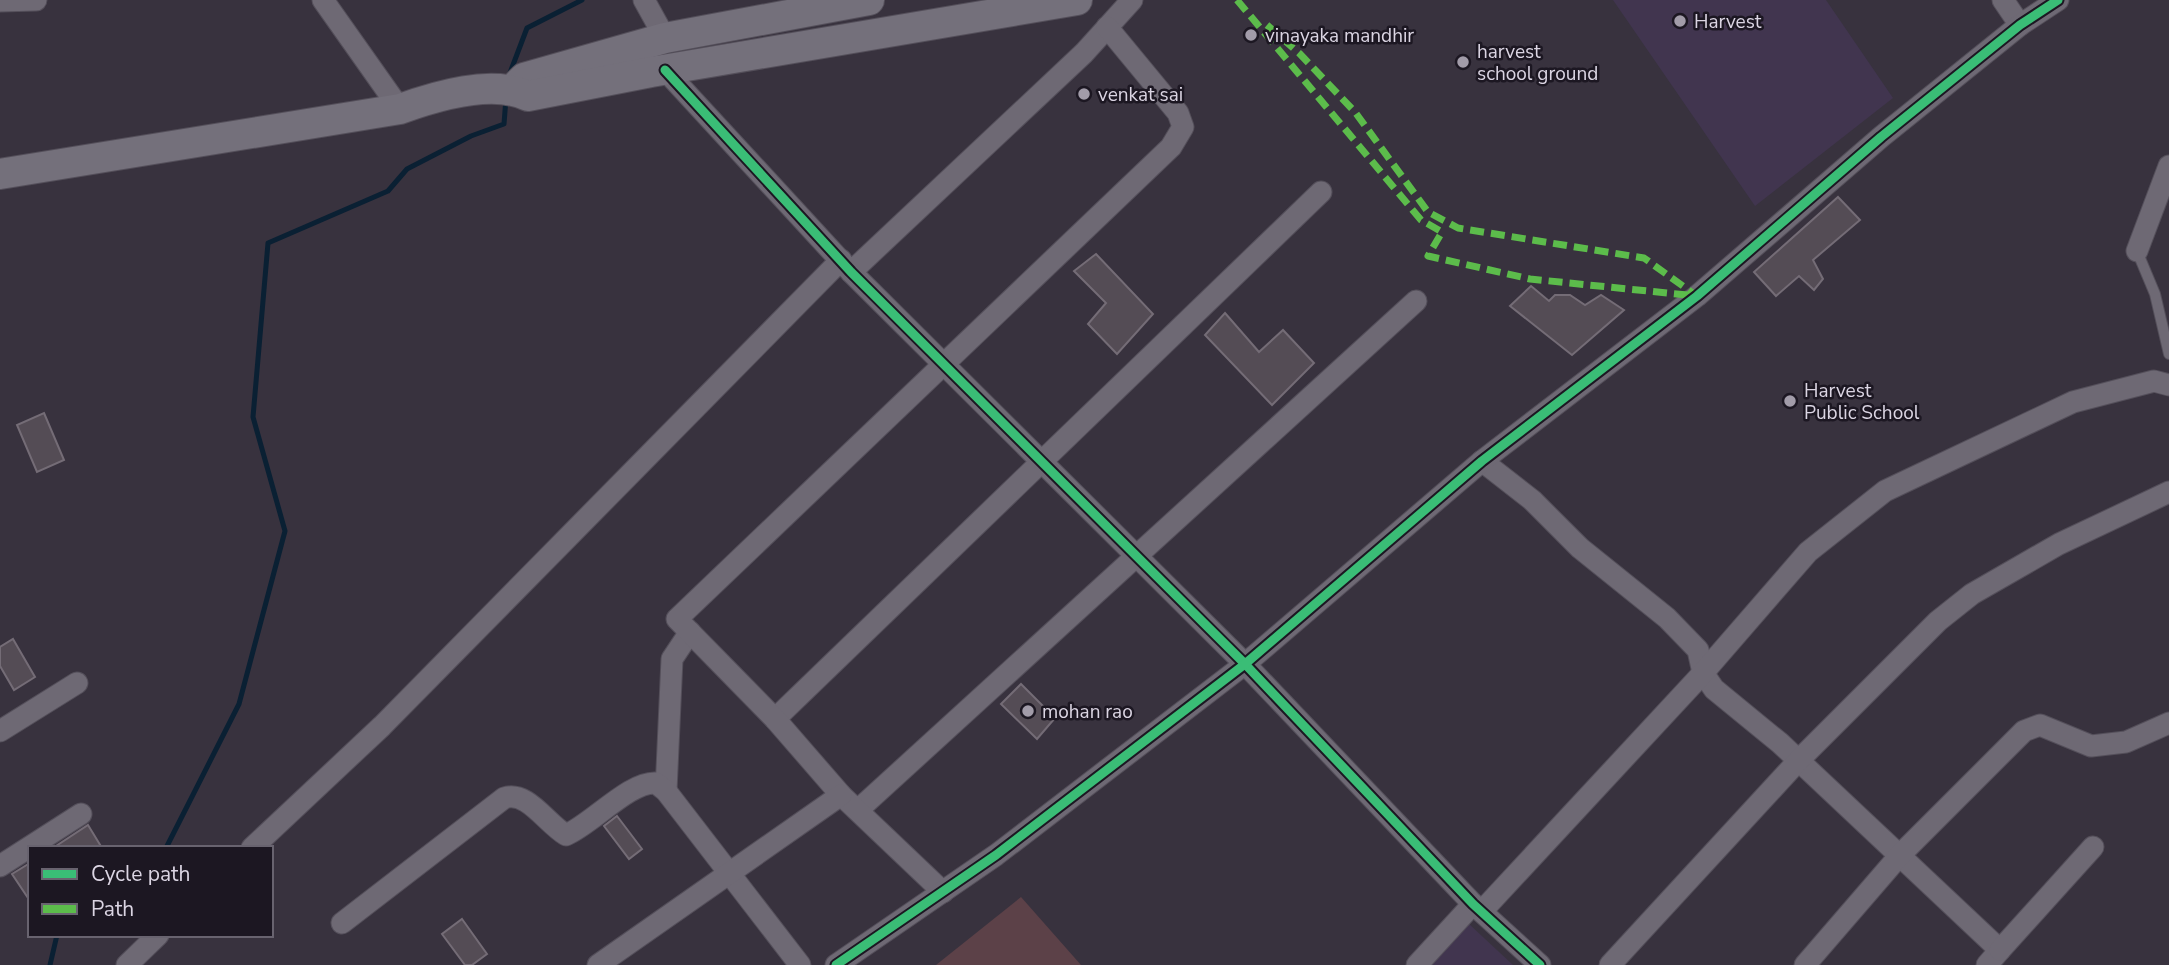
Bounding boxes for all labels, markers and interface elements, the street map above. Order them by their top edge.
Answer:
place label: Harvest [1694,9,1762,35]
marker: Harvest [1672,13,1688,29]
place label: vinayaka mandhir [1265,23,1414,49]
marker: vinayaka mandhir [1243,27,1259,43]
place label: harvest school ground [1477,39,1598,87]
marker: harvest school ground [1455,54,1471,70]
place label: venkat sai [1098,82,1183,108]
marker: venkat sai [1076,86,1092,102]
place label: Harvest Public School [1804,378,1920,426]
marker: Harvest Public School [1782,393,1798,409]
place label: mohan rao [1042,699,1133,725]
marker: mohan rao [1020,703,1036,719]
legend [28,846,273,937]
text: Cycle path [91,860,190,888]
text: Path [91,895,134,923]

